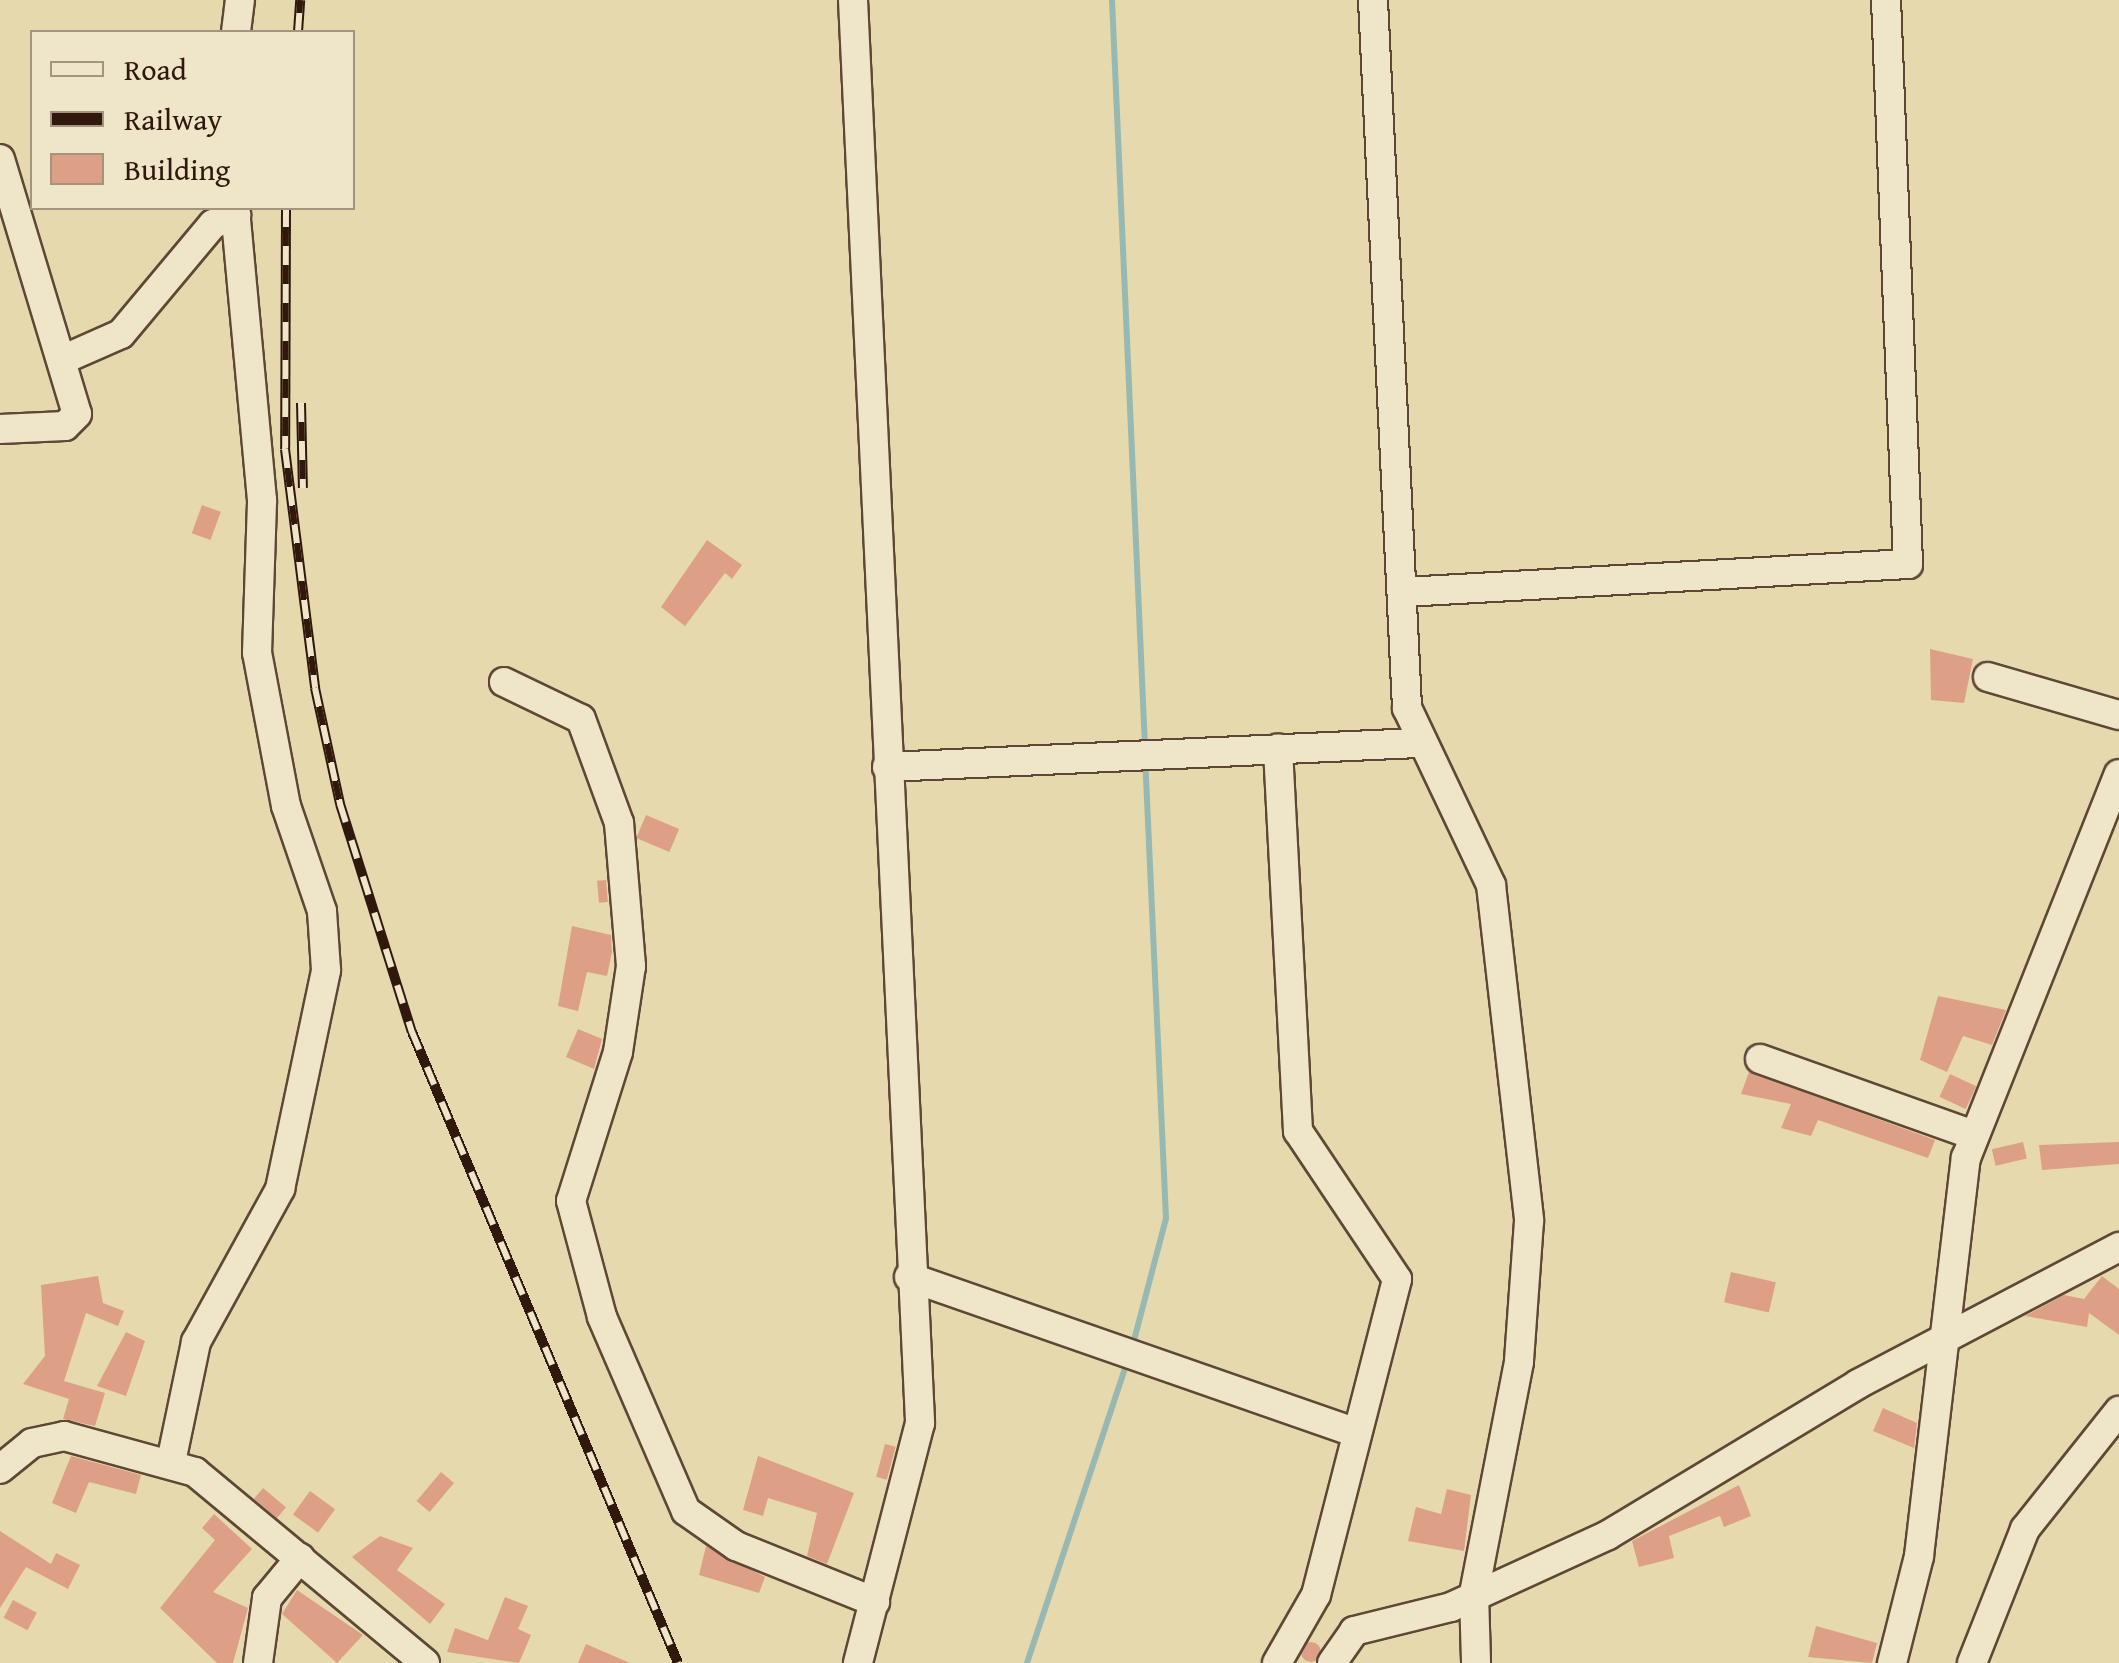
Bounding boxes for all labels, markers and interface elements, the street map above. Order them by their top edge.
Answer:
legend [30,30,355,210]
text: Road [124,47,187,91]
text: Railway [124,97,222,141]
text: Building [124,147,230,191]

